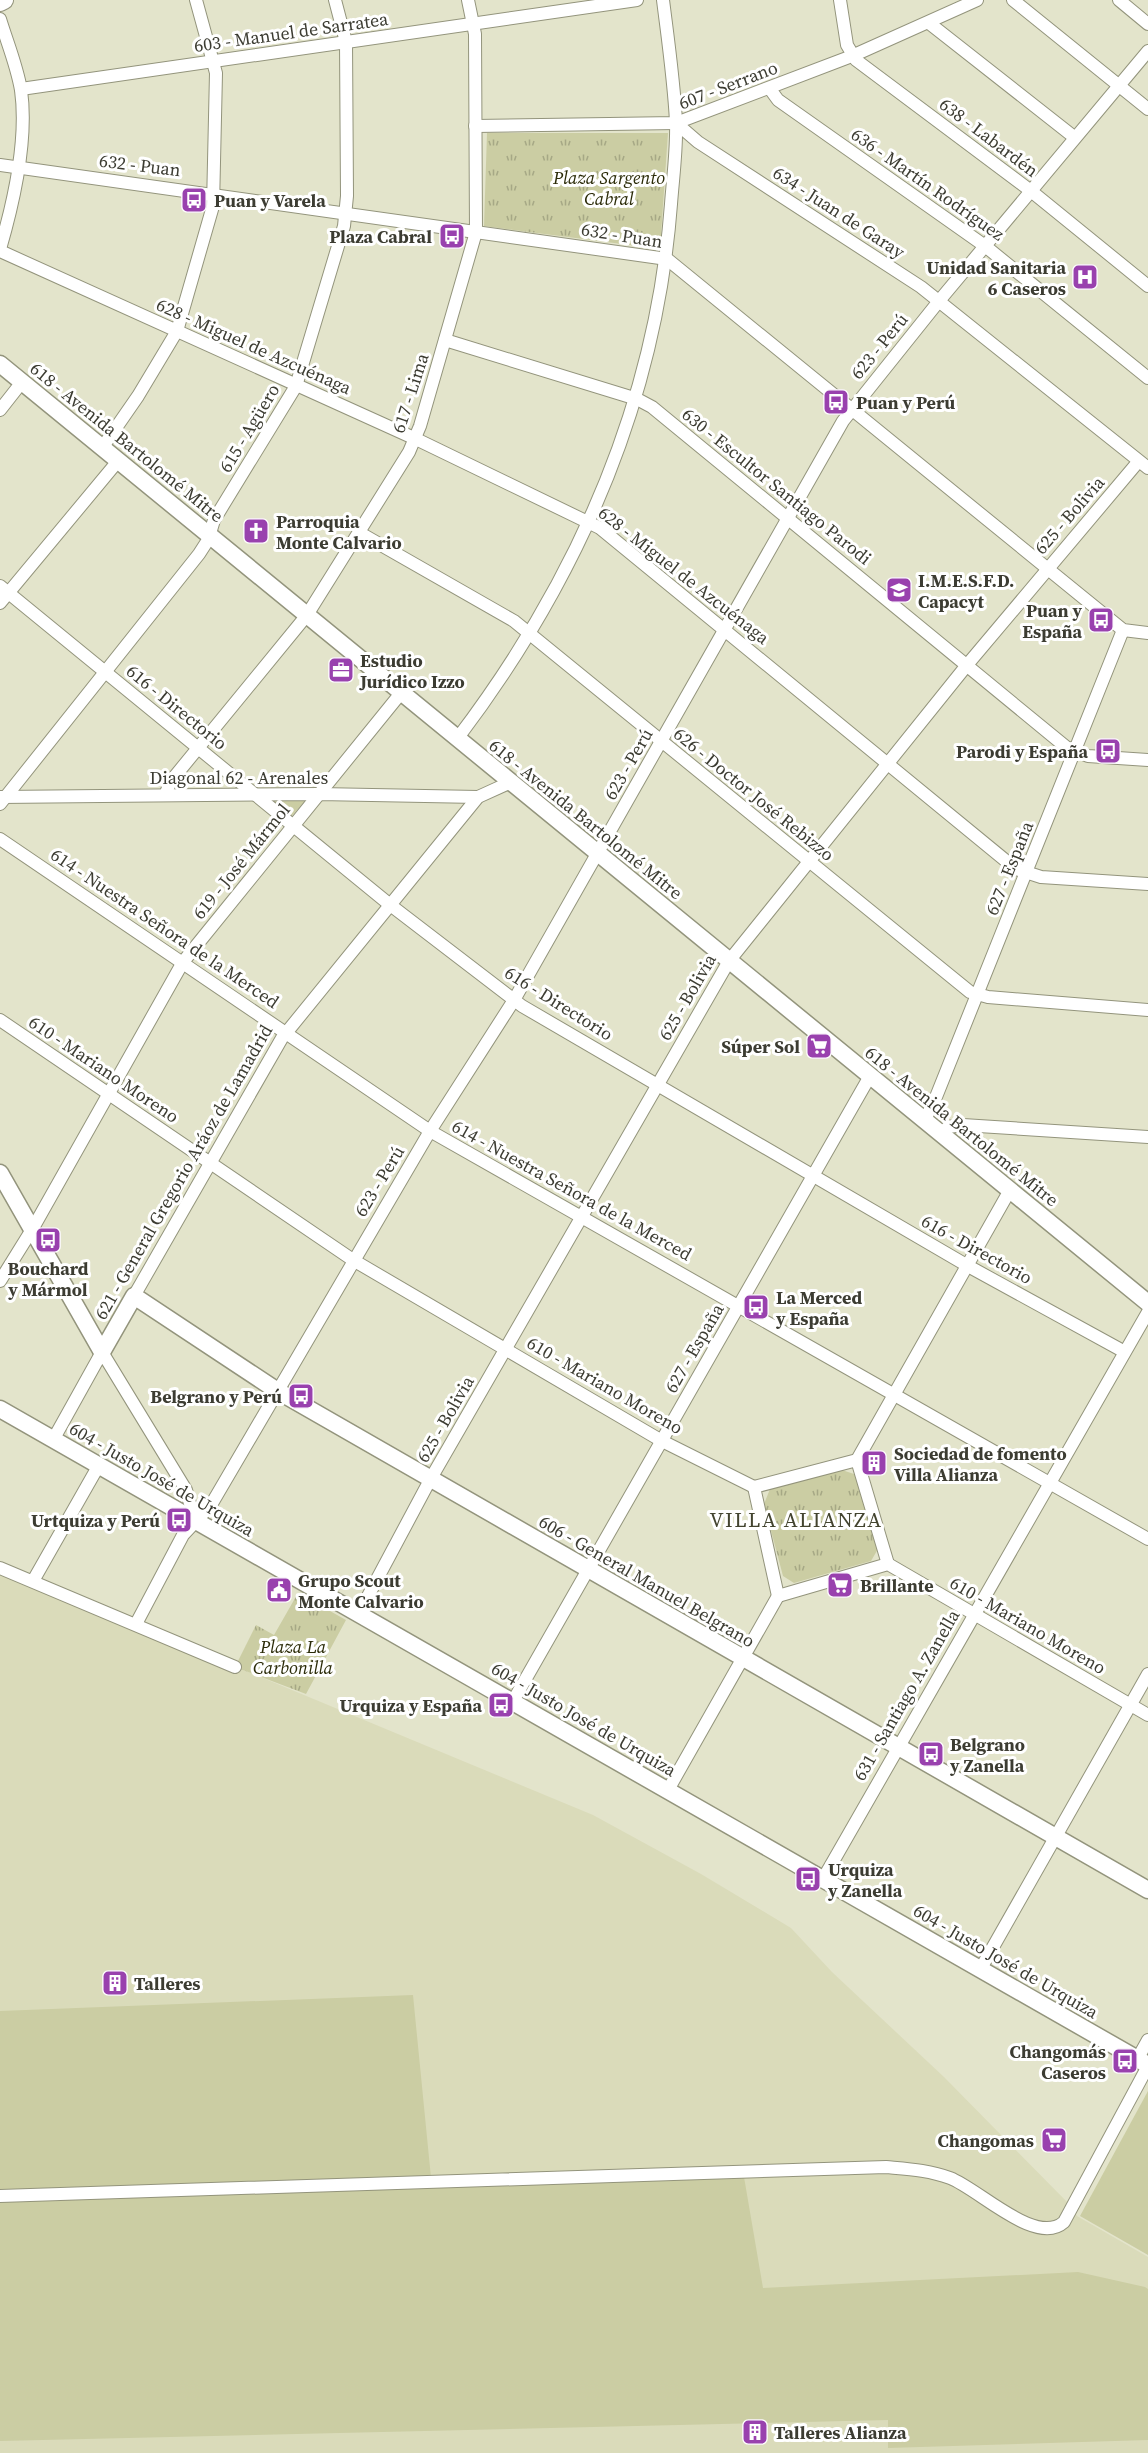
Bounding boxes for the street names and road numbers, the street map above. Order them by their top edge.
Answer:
street label: 603 - Manuel de Sarratea [192,6,390,58]
street label: 607 - Serrano [675,55,781,115]
street label: 638 - Labardén [934,91,1044,183]
street label: 636 - Martín Rodríguez [846,122,1010,246]
street label: 632 - Puan [98,148,182,182]
street label: 634 - Juan de Garay [768,160,910,264]
street label: 632 - Puan [580,216,665,254]
street label: 628 - Miguel de Azcuénaga [153,292,356,401]
street label: 623 - Perú [845,308,913,384]
street label: 617 - Lima [385,349,435,436]
street label: 618 - Avenida Bartolomé Mitre [25,356,229,528]
street label: 615 - Agüero [213,379,285,477]
street label: 630 - Escultor Santiago Parodi [677,402,877,570]
street label: 625 - Bolivia [1028,470,1111,559]
street label: 628 - Miguel de Azcuénaga [593,500,775,650]
street label: 616 - Directorio [121,659,233,756]
street label: 626 - Doctor José Rebizzo [668,721,840,867]
street label: 623 - Perú [598,724,658,804]
street label: 618 - Avenida Bartolomé Mitre [484,733,688,905]
street label: Diagonal 62 - Arenales [150,765,329,790]
street label: 619 - José Mármol [187,798,295,924]
street label: 627 - España [979,817,1039,919]
street label: 614 - Nuestra Señora de la Merced [46,842,284,1014]
street label: 625 - Bolivia [652,948,722,1045]
street label: 616 - Directorio [500,960,618,1046]
street label: 610 - Mariano Moreno [24,1009,184,1129]
street label: 621 - General Gregorio Aráoz de Lamadrid [88,1020,278,1324]
street label: 618 - Avenida Bartolomé Mitre [860,1040,1064,1212]
street label: 614 - Nuestra Señora de la Merced [448,1113,696,1267]
street label: 623 - Perú [348,1141,410,1221]
street label: 616 - Directorio [917,1208,1037,1290]
street label: 627 - España [658,1298,730,1397]
street label: 610 - Mariano Moreno [522,1330,688,1440]
street label: 625 - Bolivia [410,1370,480,1467]
street label: 604 - Justo José de Urquiza [65,1416,260,1543]
street label: 606 - General Manuel Belgrano [534,1509,760,1653]
street label: 610 - Mariano Moreno [945,1570,1111,1680]
street label: 631 - Santiago A. Zanella [847,1604,966,1785]
street label: 604 - Justo José de Urquiza [487,1656,682,1783]
street label: 604 - Justo José de Urquiza [909,1898,1104,2025]

